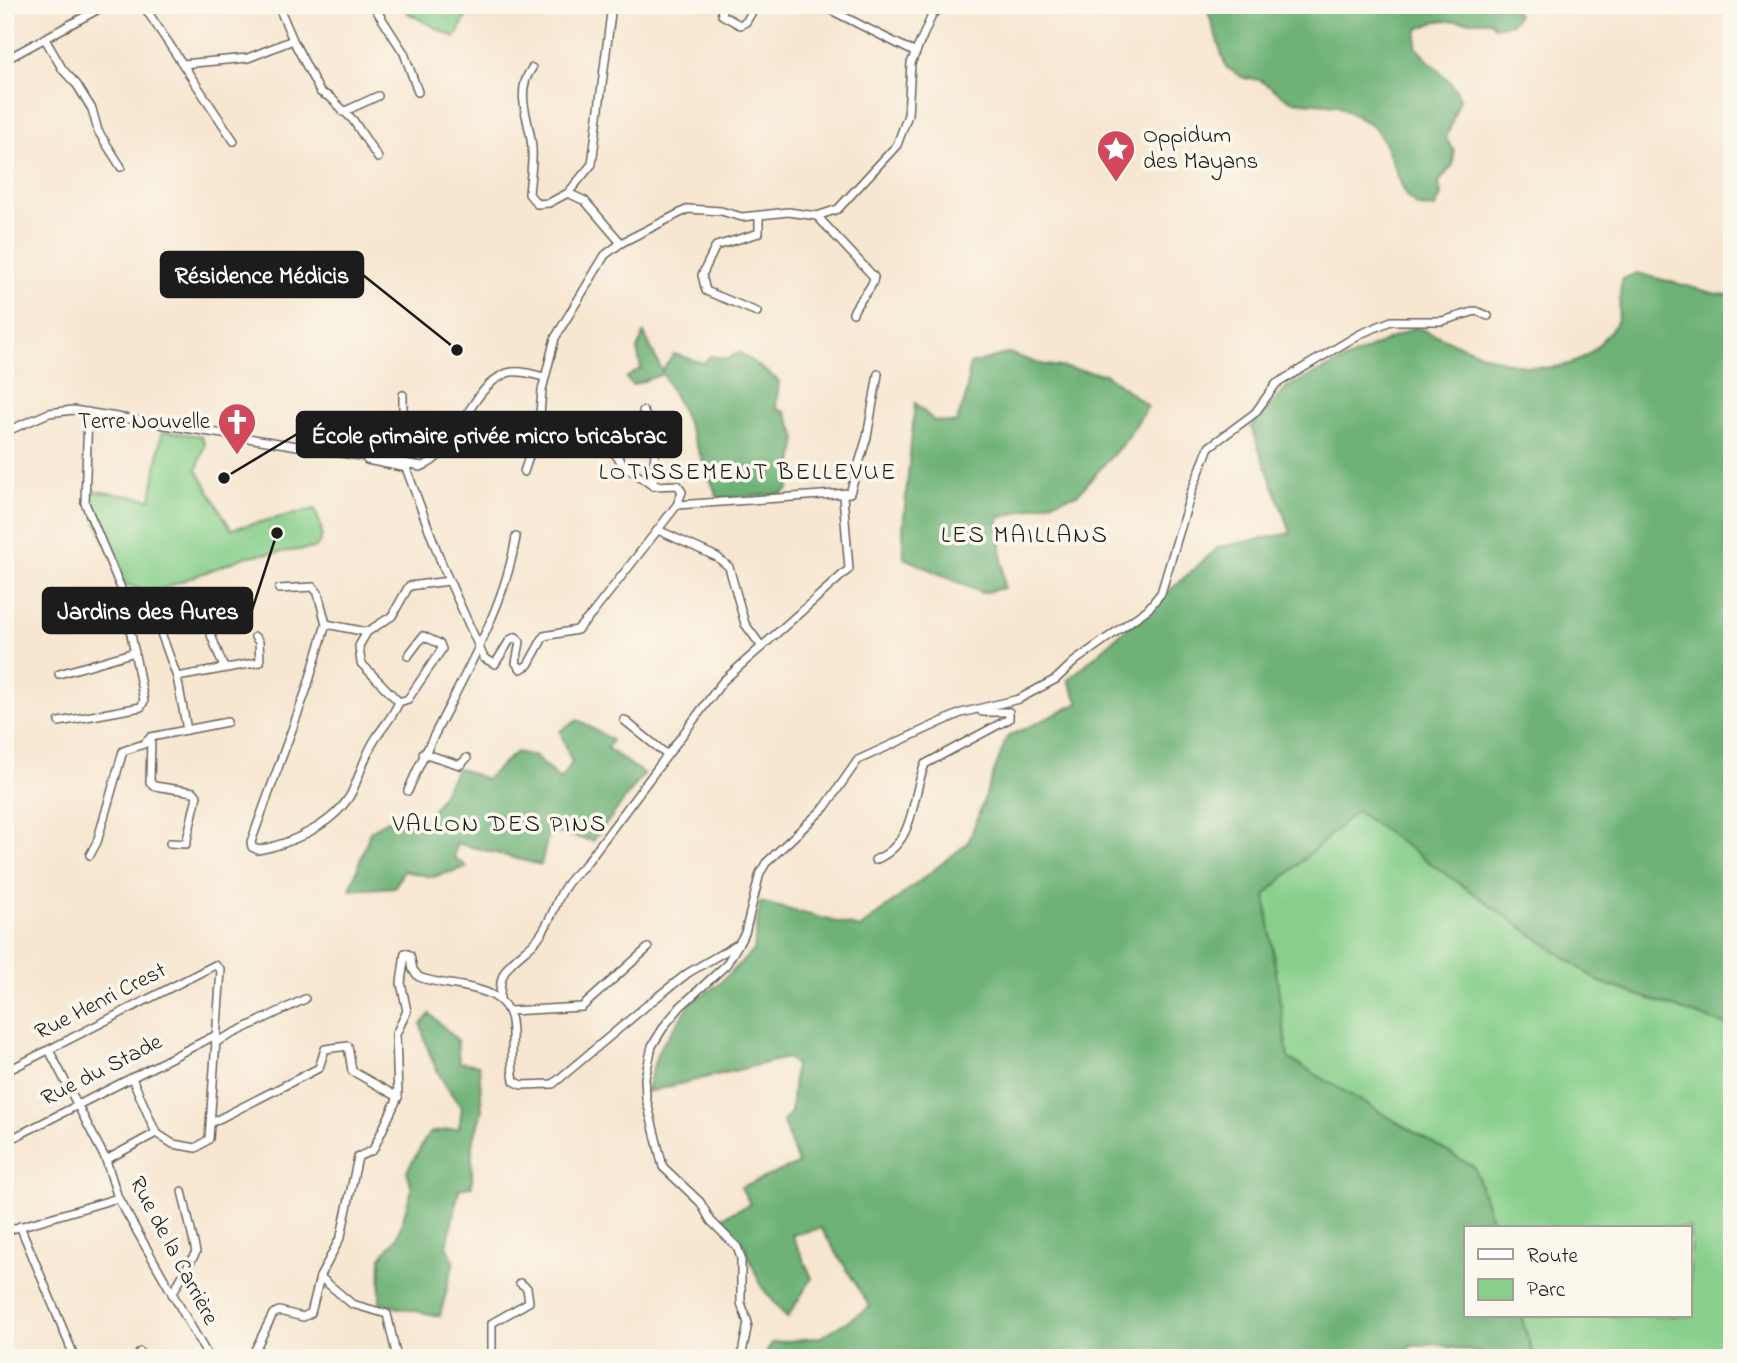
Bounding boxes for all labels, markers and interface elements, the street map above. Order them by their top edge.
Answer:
place label: Oppidum des Mayans [1143,120,1258,181]
place icon: Oppidum des Mayans [1095,128,1137,183]
callout: Résidence Médicis [161,252,363,297]
text: Résidence Médicis [175,260,349,295]
church icon: Terre Nouvelle [216,401,258,456]
place label: Terre Nouvelle [78,406,211,439]
callout: École primaire privée micro bricabrac [297,412,681,457]
text: École primaire privée micro bricabrac [311,420,668,455]
district label: LOTISSEMENT BELLEVUE [599,456,897,491]
district label: LES MAILLANS [941,519,1109,554]
callout: Jardins des Aures [43,588,252,633]
text: Jardins des Aures [57,596,239,631]
district label: VALLON DES PINS [391,808,608,843]
street label: Rue Henri Crest [30,955,173,1049]
street label: Rue du Stade [36,1026,169,1116]
street label: Rue de la Carrière [120,1171,226,1332]
legend [1464,1226,1692,1318]
text: Route [1527,1242,1579,1272]
text: Parc [1527,1276,1566,1306]

